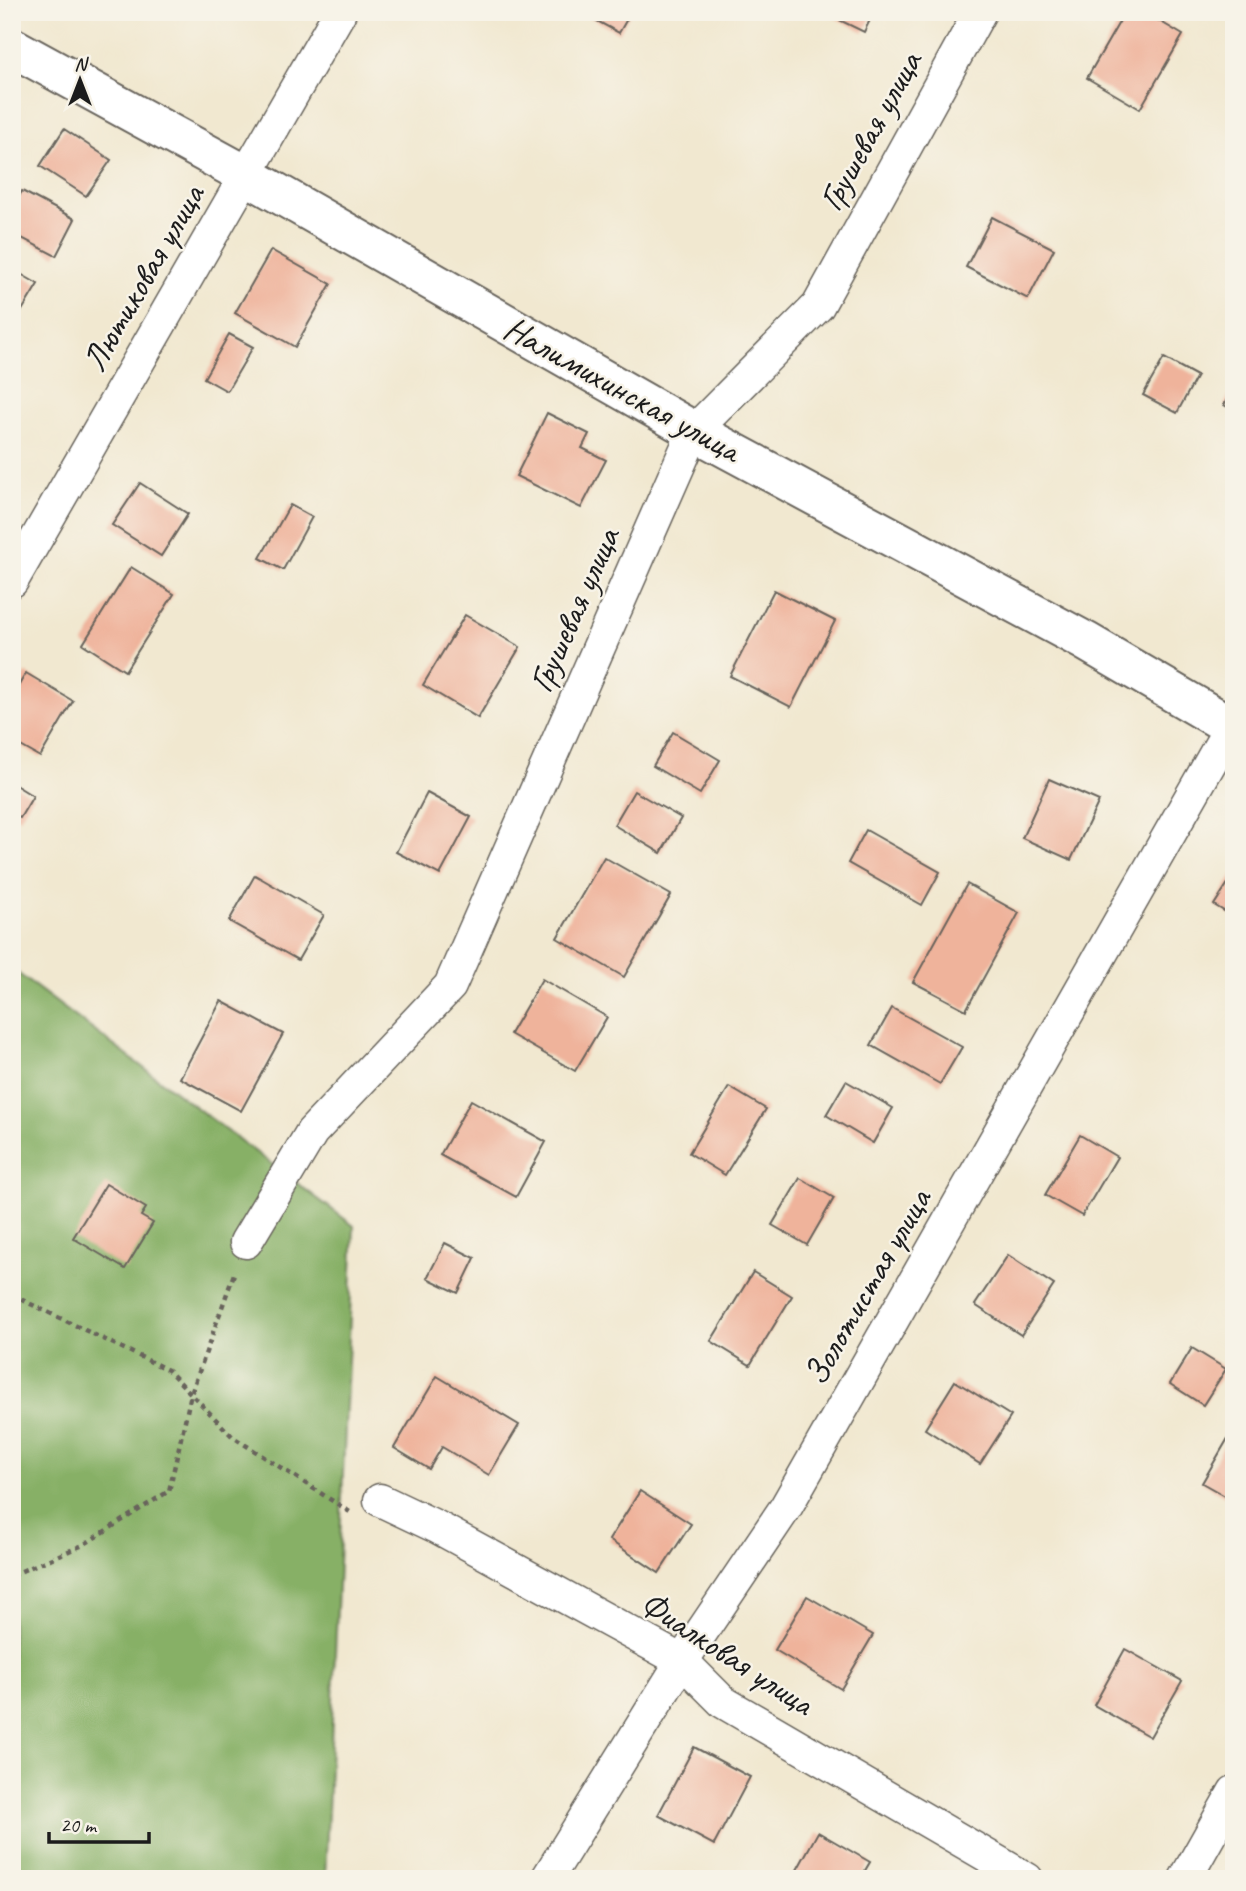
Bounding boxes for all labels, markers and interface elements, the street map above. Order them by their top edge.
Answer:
street label: Грушевая улица [808,41,933,218]
north arrow [46,46,116,116]
text: N [74,52,89,76]
street label: Лютиковая улица [71,175,215,379]
street label: Налимихинская улица [496,306,750,474]
street label: Грушевая улица [518,518,631,699]
street label: Золотистая улица [793,1179,942,1393]
street label: Фиалковая улица [632,1580,824,1727]
scale bar [49,1800,149,1844]
text: 20 m [60,1812,98,1838]

